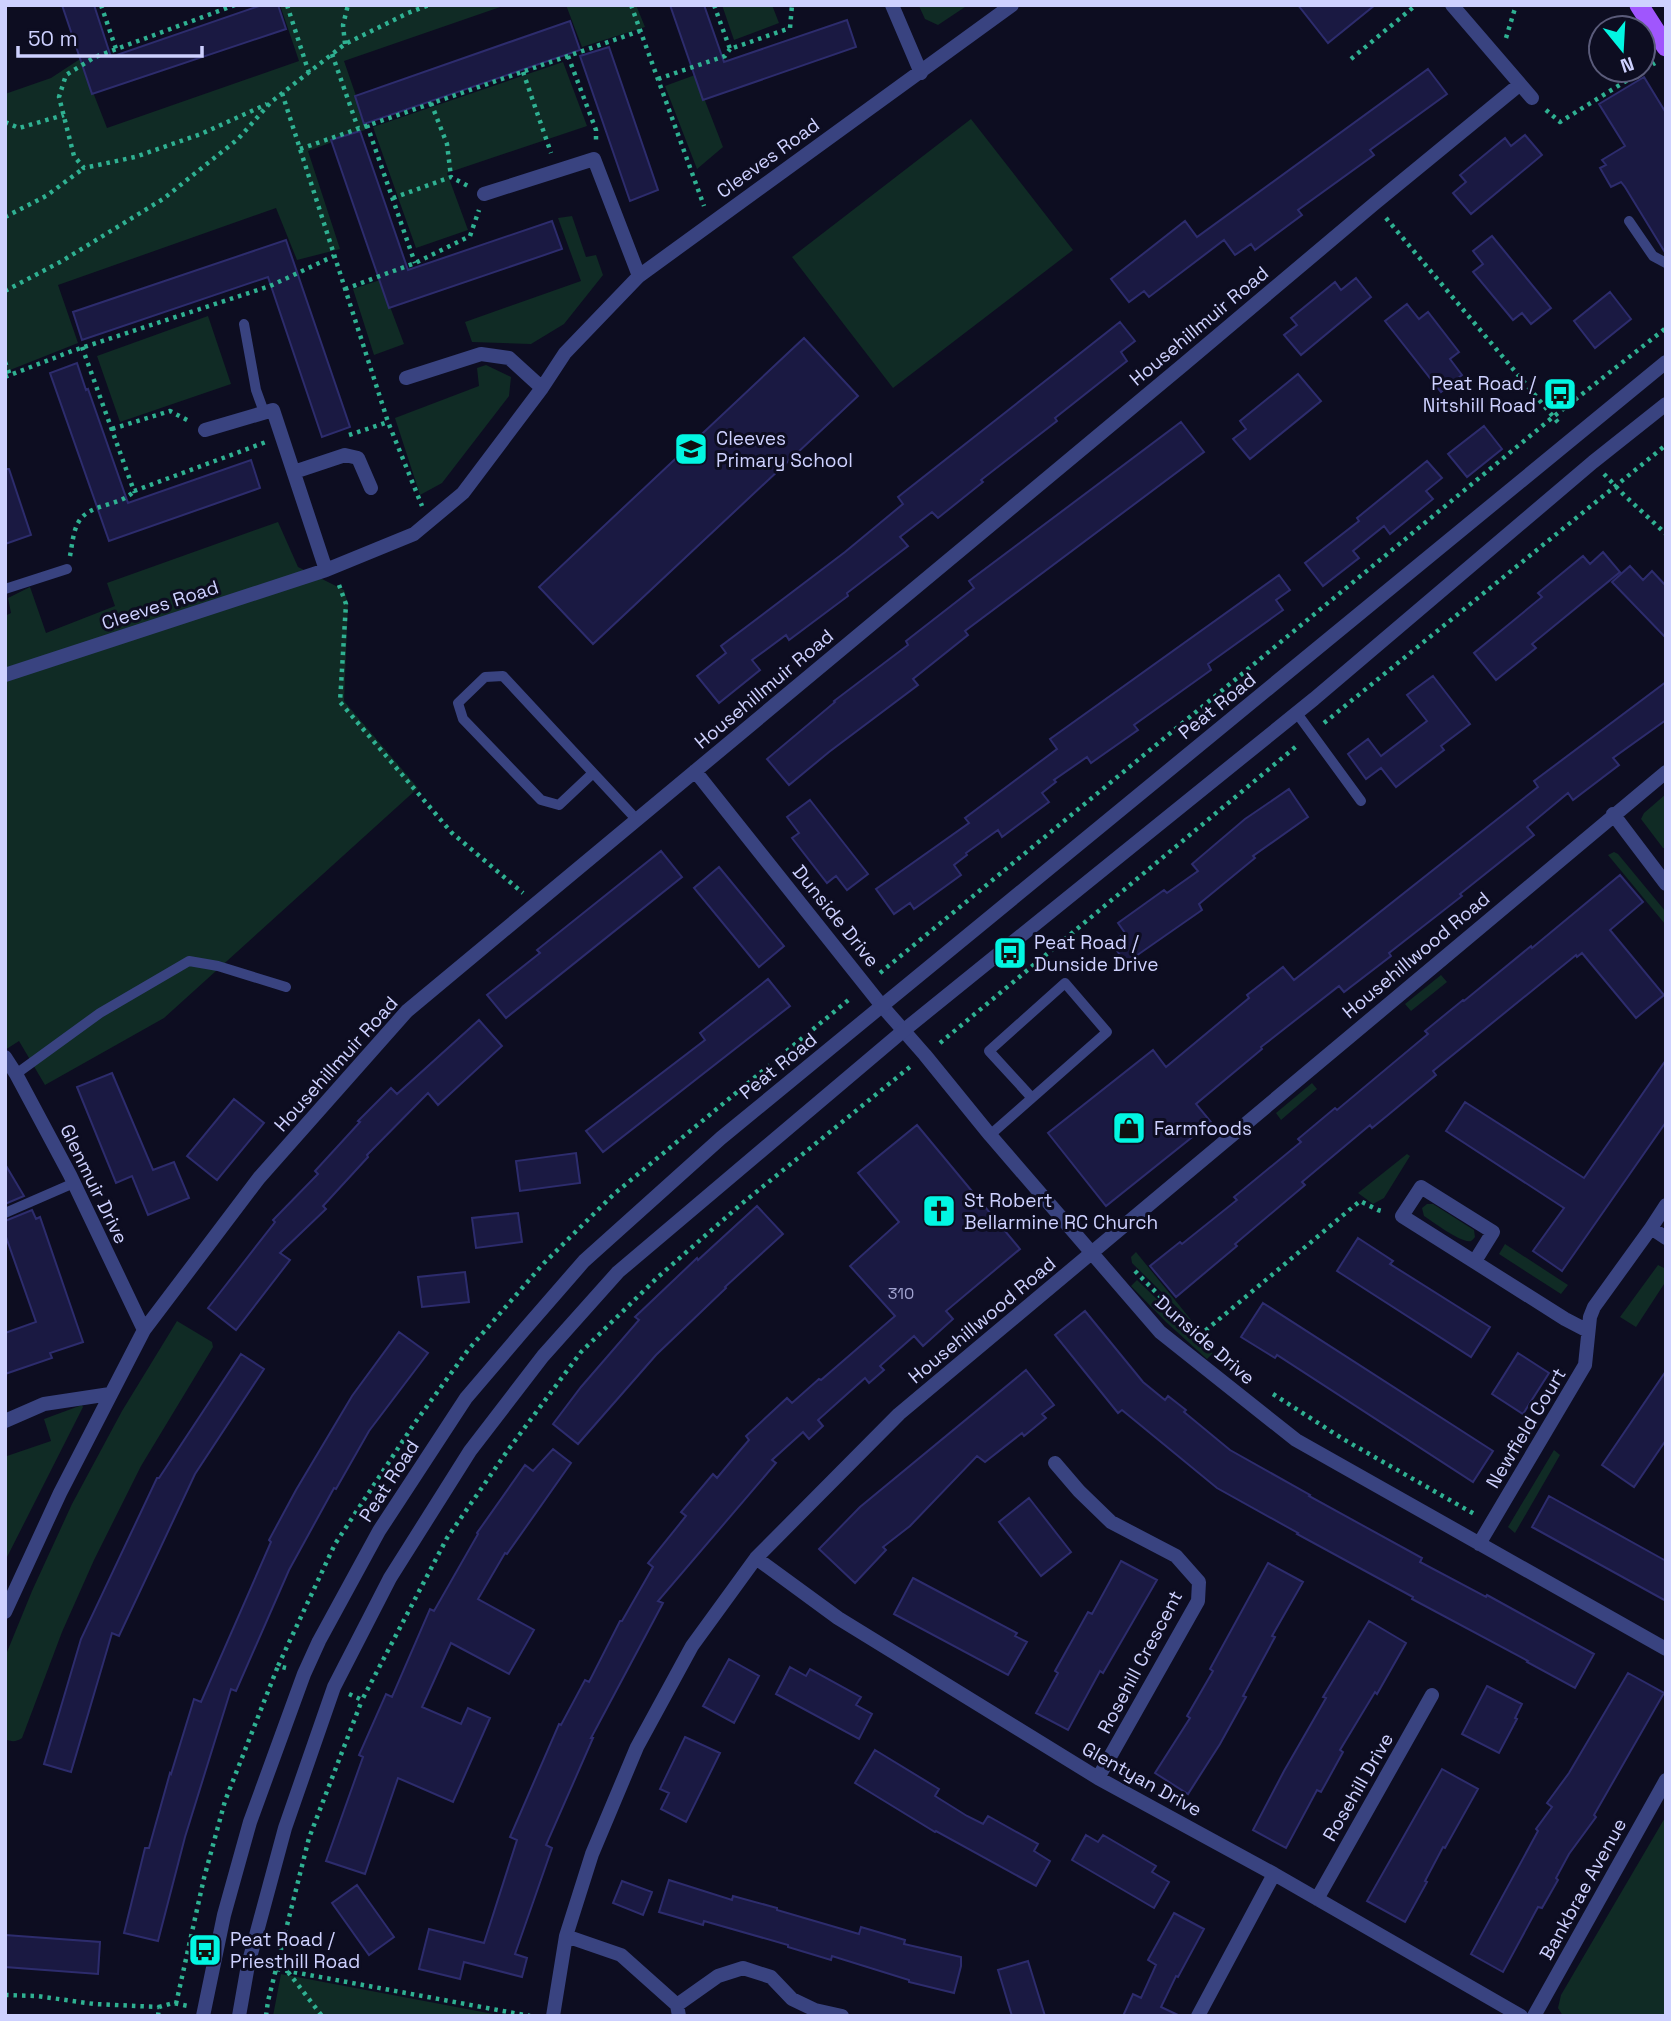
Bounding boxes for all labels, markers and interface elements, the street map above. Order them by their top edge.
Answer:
scale bar [18,14,201,58]
north arrow [1587,14,1657,84]
text: 50 m [28,25,78,52]
text: N [1617,51,1637,79]
street label: Cleeves Road [711,112,825,204]
street label: Househillmuir Road [1124,261,1274,391]
place label: Peat Road / Nitshill Road [1423,371,1537,418]
bus stop icon: Peat Road / Nitshill Road [1541,375,1579,413]
place label: Cleeves Primary School [716,426,853,473]
school or university icon: Cleeves Primary School [672,430,710,468]
street label: Cleeves Road [98,574,222,636]
street label: Househillmuir Road [689,624,839,754]
street label: Peat Road [1173,667,1261,745]
street label: Dunside Drive [787,860,885,972]
street label: Househillwood Road [1337,886,1495,1024]
place label: Peat Road / Dunside Drive [1034,930,1158,977]
bus stop icon: Peat Road / Dunside Drive [991,934,1029,972]
street label: Househillmuir Road [269,991,403,1137]
street label: Peat Road [734,1027,822,1105]
shop icon: Farmfoods [1110,1109,1148,1147]
place label: Farmfoods [1154,1116,1252,1141]
street label: Glenmuir Drive [54,1120,134,1248]
place label: St Robert Bellarmine RC Church [964,1188,1158,1235]
church icon: St Robert Bellarmine RC Church [920,1192,958,1230]
street label: Househillwood Road [903,1251,1061,1389]
house number: 310 [888,1283,914,1304]
street label: Dunside Drive [1150,1290,1260,1390]
street label: Newfield Court [1480,1363,1572,1493]
street label: Peat Road [353,1435,425,1527]
street label: Rosehill Crescent [1092,1586,1188,1738]
street label: Rosehill Drive [1317,1728,1399,1846]
street label: Glentyan Drive [1078,1736,1206,1822]
street label: Bankbrae Avenue [1534,1814,1632,1964]
place label: Peat Road / Priesthill Road [230,1927,360,1974]
bus stop icon: Peat Road / Priesthill Road [186,1931,224,1969]

